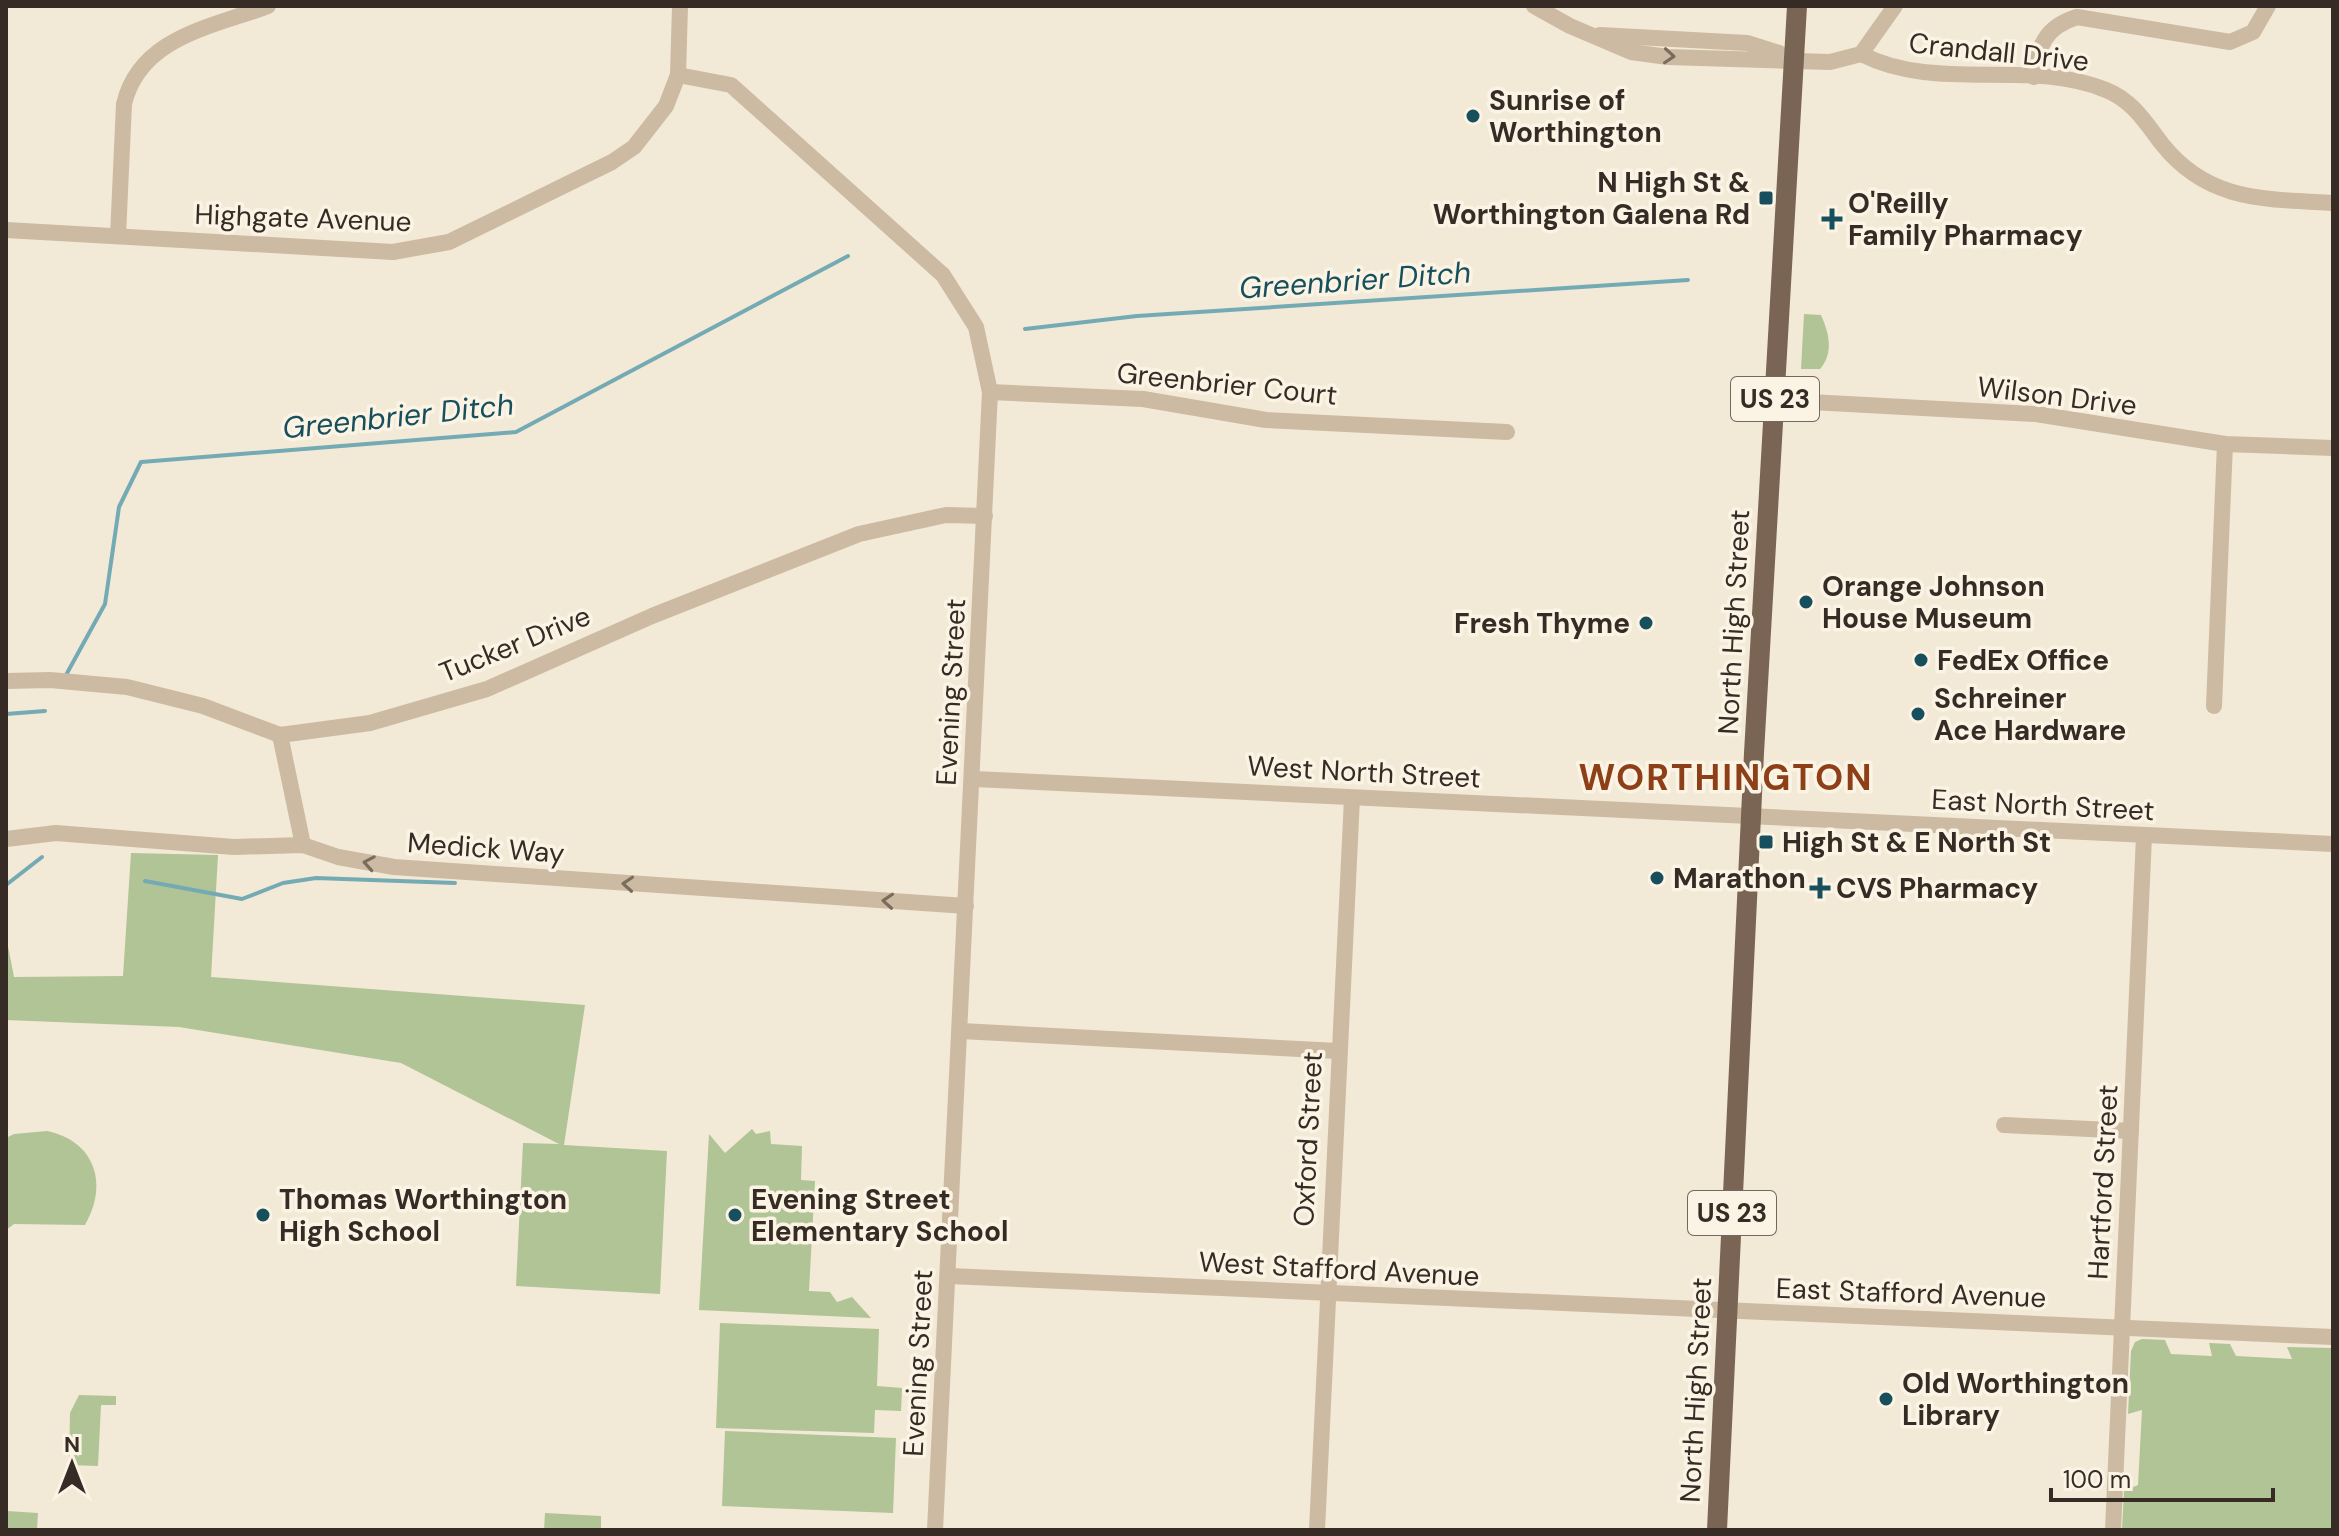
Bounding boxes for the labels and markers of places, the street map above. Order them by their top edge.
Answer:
place label: Sunrise of Worthington [1489,82,1662,151]
marker: Sunrise of Worthington [1464,107,1482,125]
place label: N High St & Worthington Galena Rd [1433,164,1750,233]
place label: O'Reilly Family Pharmacy [1848,185,2083,254]
marker: N High St & Worthington Galena Rd [1757,189,1775,207]
marker: O'Reilly Family Pharmacy [1823,210,1841,228]
place label: Orange Johnson House Museum [1822,568,2045,637]
marker: Orange Johnson House Museum [1797,593,1815,611]
place label: Fresh Thyme [1454,605,1630,642]
marker: Fresh Thyme [1637,614,1655,632]
place label: FedEx Office [1937,642,2109,679]
marker: FedEx Office [1912,651,1930,669]
place label: Schreiner Ace Hardware [1934,680,2126,749]
marker: Schreiner Ace Hardware [1909,705,1927,723]
place label: High St & E North St [1782,824,2051,861]
marker: High St & E North St [1757,833,1775,851]
place label: Marathon [1673,860,1806,897]
marker: Marathon [1648,869,1666,887]
place label: CVS Pharmacy [1836,870,2038,907]
marker: CVS Pharmacy [1811,879,1829,897]
place label: Thomas Worthington High School [279,1181,567,1250]
place label: Evening Street Elementary School [751,1181,1008,1250]
marker: Thomas Worthington High School [254,1206,272,1224]
marker: Evening Street Elementary School [726,1206,744,1224]
place label: Old Worthington Library [1902,1365,2129,1434]
marker: Old Worthington Library [1877,1390,1895,1408]

